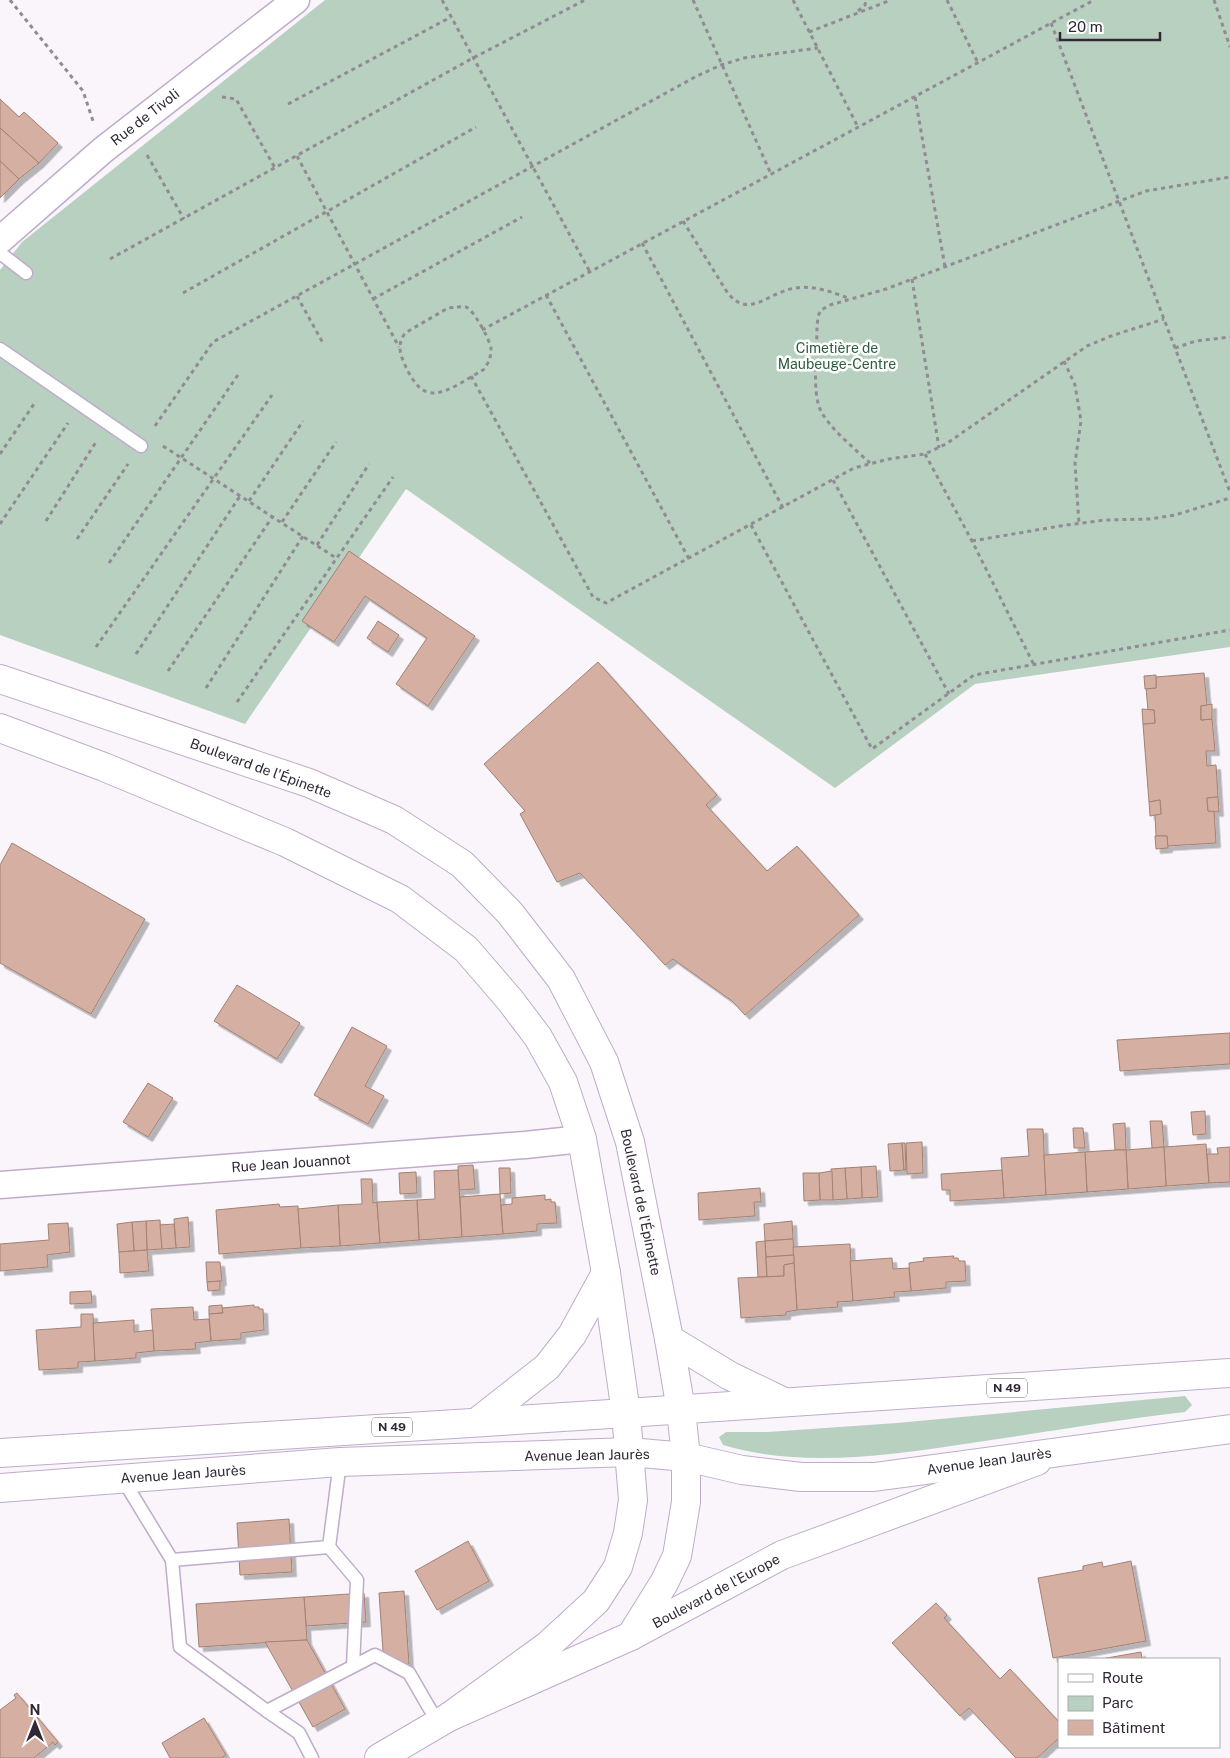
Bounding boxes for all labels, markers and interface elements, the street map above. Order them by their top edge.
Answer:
scale bar [1060,10,1160,42]
text: 20 m [1068,18,1103,35]
street label: Rue de Tivoli [108,85,182,149]
park label: Cimetière de Maubeuge-Centre [778,340,896,372]
street label: Boulevard de l'Épinette [188,734,334,801]
street label: Boulevard de l'Épinette [618,1127,665,1277]
street label: Rue Jean Jouannot [231,1151,351,1175]
road number: N 49 [987,1379,1027,1398]
road number: N 49 [372,1418,412,1436]
street label: Avenue Jean Jaurès [926,1444,1052,1478]
street label: Avenue Jean Jaurès [524,1446,650,1464]
street label: Avenue Jean Jaurès [120,1462,246,1486]
street label: Boulevard de l'Europe [650,1551,782,1631]
legend [1058,1658,1220,1748]
text: Route [1102,1669,1143,1686]
text: Parc [1102,1694,1134,1711]
north arrow [10,1698,60,1748]
text: N [30,1702,40,1718]
text: Bâtiment [1102,1719,1165,1736]

